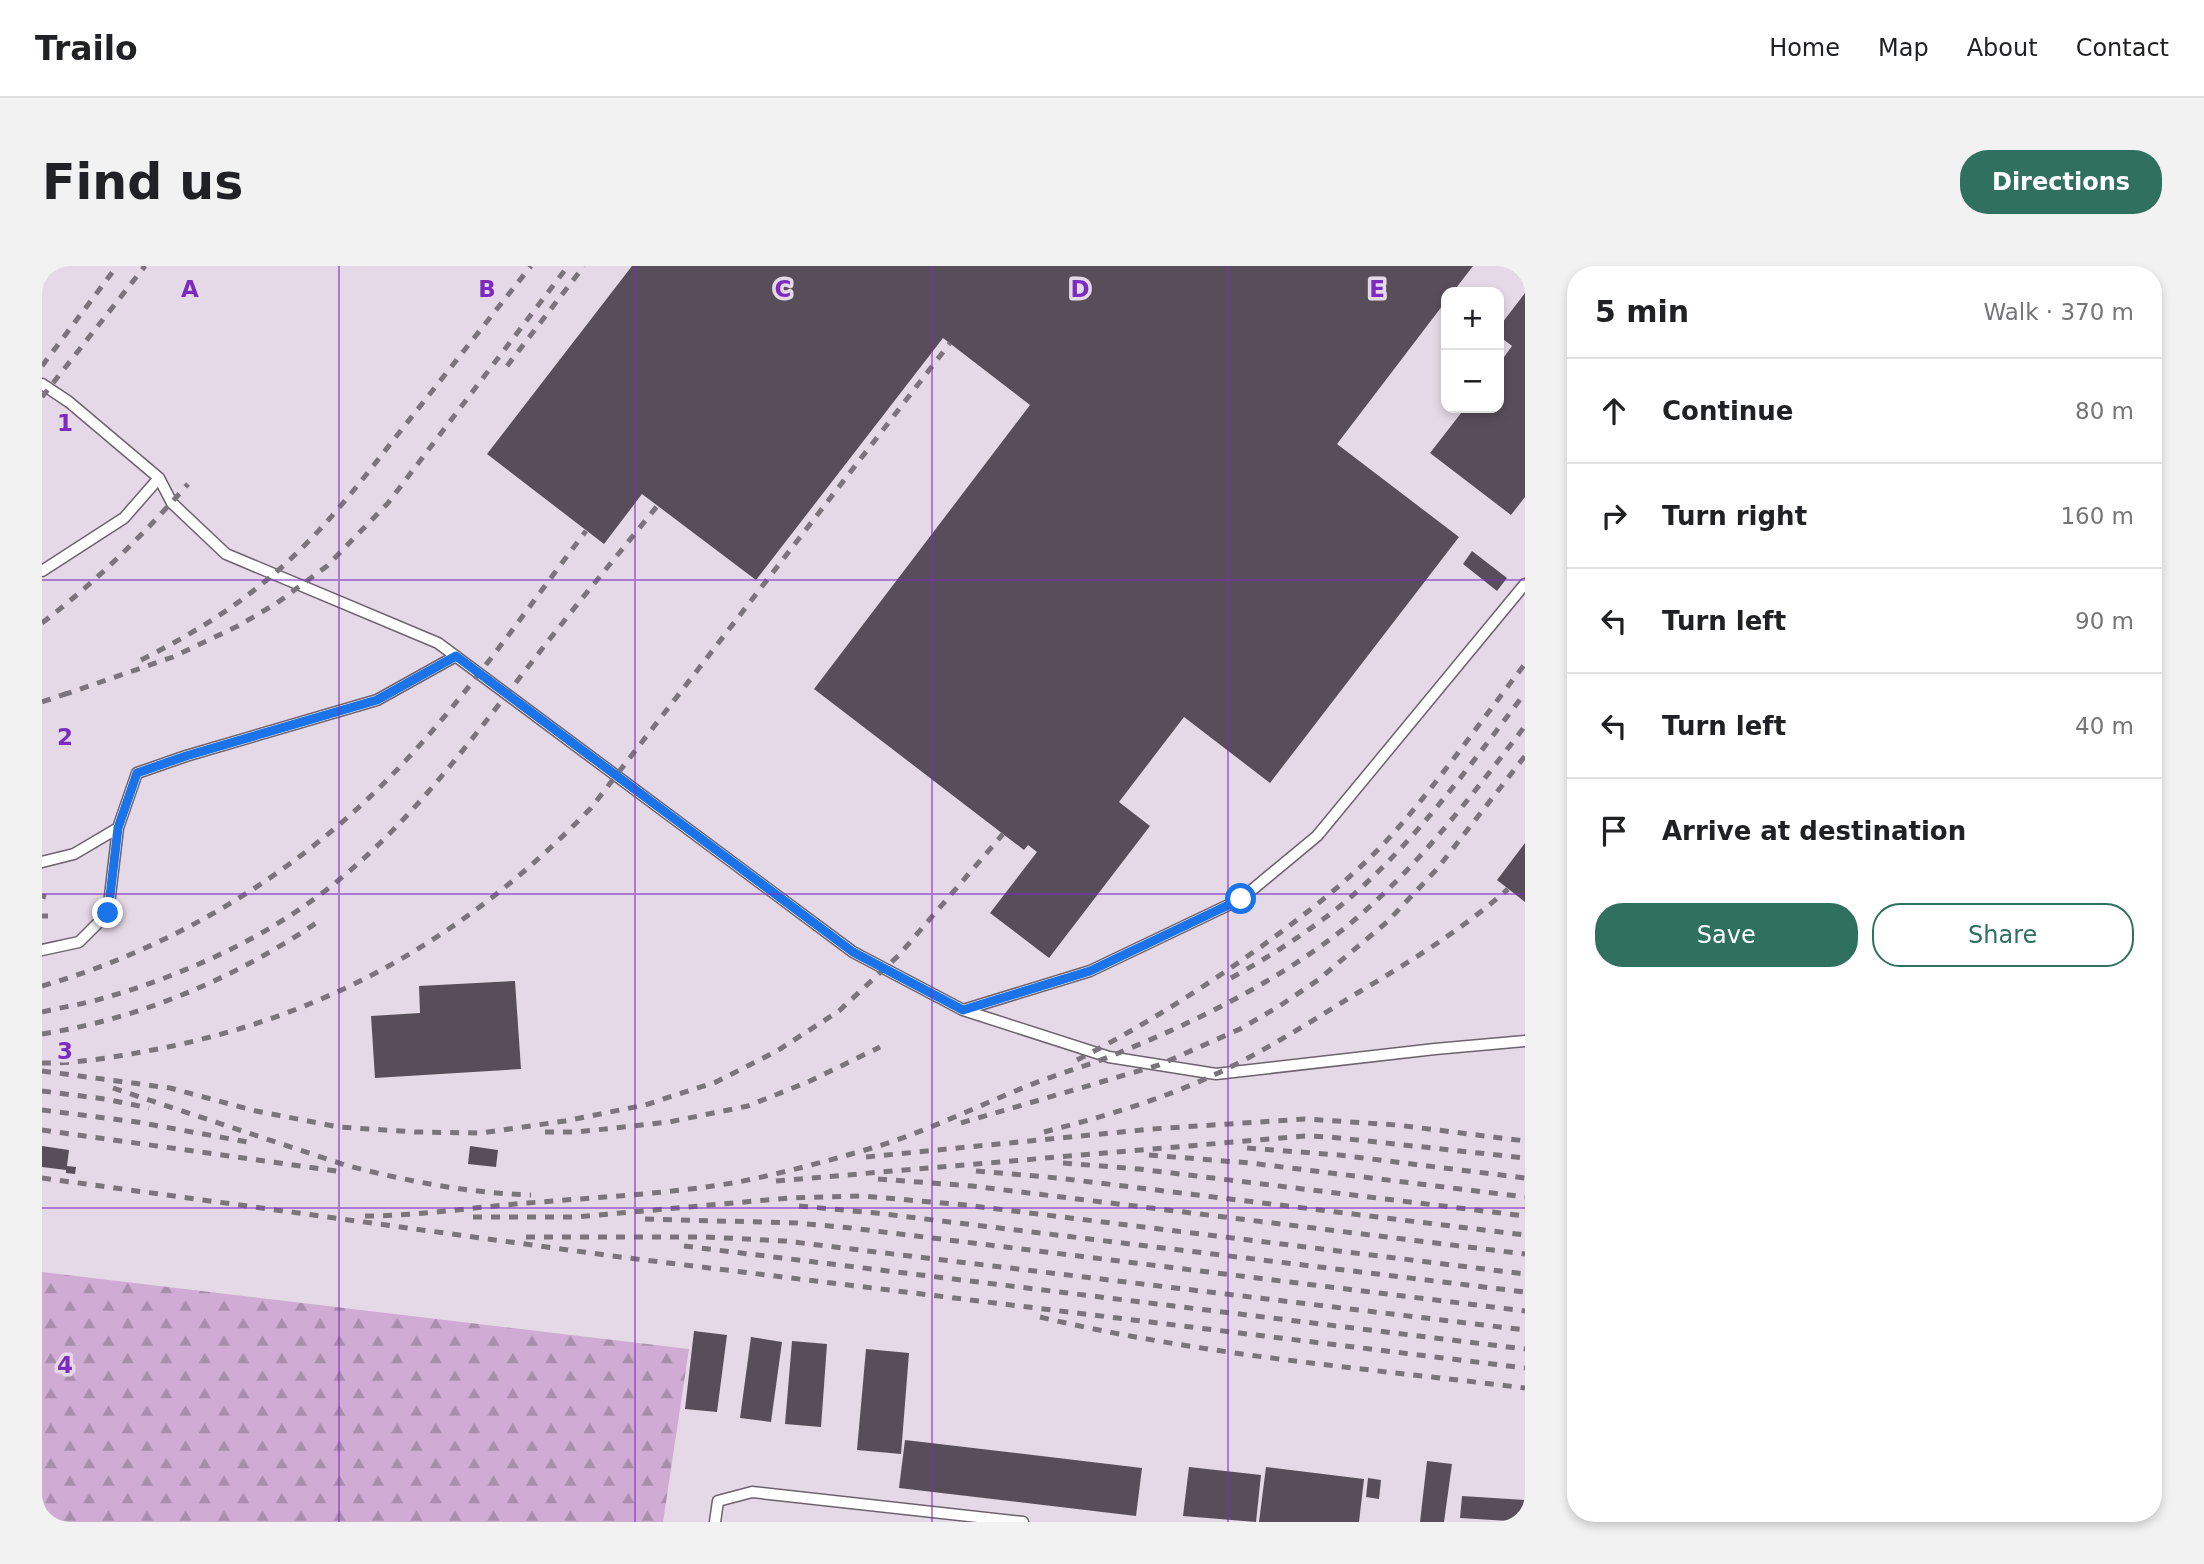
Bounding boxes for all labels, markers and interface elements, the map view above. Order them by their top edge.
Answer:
text: Trailo [35,29,138,68]
text: Home [1769,34,1840,62]
text: Map [1878,34,1929,62]
text: About [1967,34,2038,62]
text: Contact [2076,34,2169,62]
button: Directions [1960,150,2162,214]
text: Find us [42,154,243,211]
text: A [181,276,199,302]
text: B [478,276,496,302]
text: C [775,276,791,302]
text: D [1070,276,1090,302]
text: E [1369,276,1385,302]
map controls [1441,287,1504,413]
button: + [1441,287,1504,350]
text: 5 min [1595,294,1689,329]
text: Walk · 370 m [1983,299,2134,325]
button: − [1441,350,1504,413]
icon: ahead [1595,392,1633,430]
text: Continue [1662,396,1793,426]
text: 80 m [2075,398,2134,424]
text: 1 [57,410,73,436]
icon: right [1595,497,1633,535]
text: Turn right [1662,501,1807,531]
text: 160 m [2060,503,2134,529]
icon: left [1595,602,1633,640]
text: Turn left [1662,606,1786,636]
text: 90 m [2075,608,2134,634]
icon: left [1595,707,1633,745]
text: Turn left [1662,711,1786,741]
text: 40 m [2075,713,2134,739]
text: 2 [57,724,73,750]
icon: arrive [1595,812,1633,850]
text: Arrive at destination [1662,816,1966,846]
route start [1225,883,1256,914]
route end [92,897,123,928]
button: Save [1595,903,1858,967]
button: Share [1872,903,2134,967]
text: 3 [57,1038,73,1064]
text: 4 [57,1352,73,1378]

